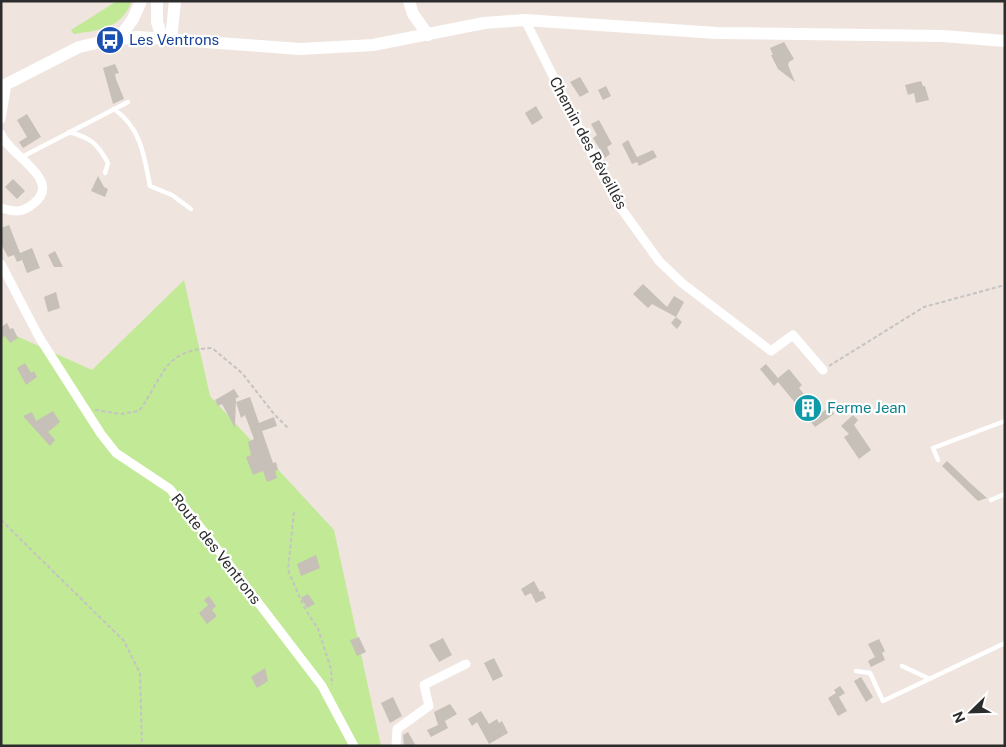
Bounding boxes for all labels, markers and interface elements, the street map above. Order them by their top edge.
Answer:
bus stop icon: Les Ventrons [95,25,125,55]
place label: Les Ventrons [129,31,219,48]
street label: Chemin des Réveillés [546,74,631,212]
building icon: Ferme Jean [793,393,823,423]
place label: Ferme Jean [827,399,906,416]
street label: Route des Ventrons [168,490,265,607]
north arrow [946,687,996,737]
text: N [950,709,969,725]

